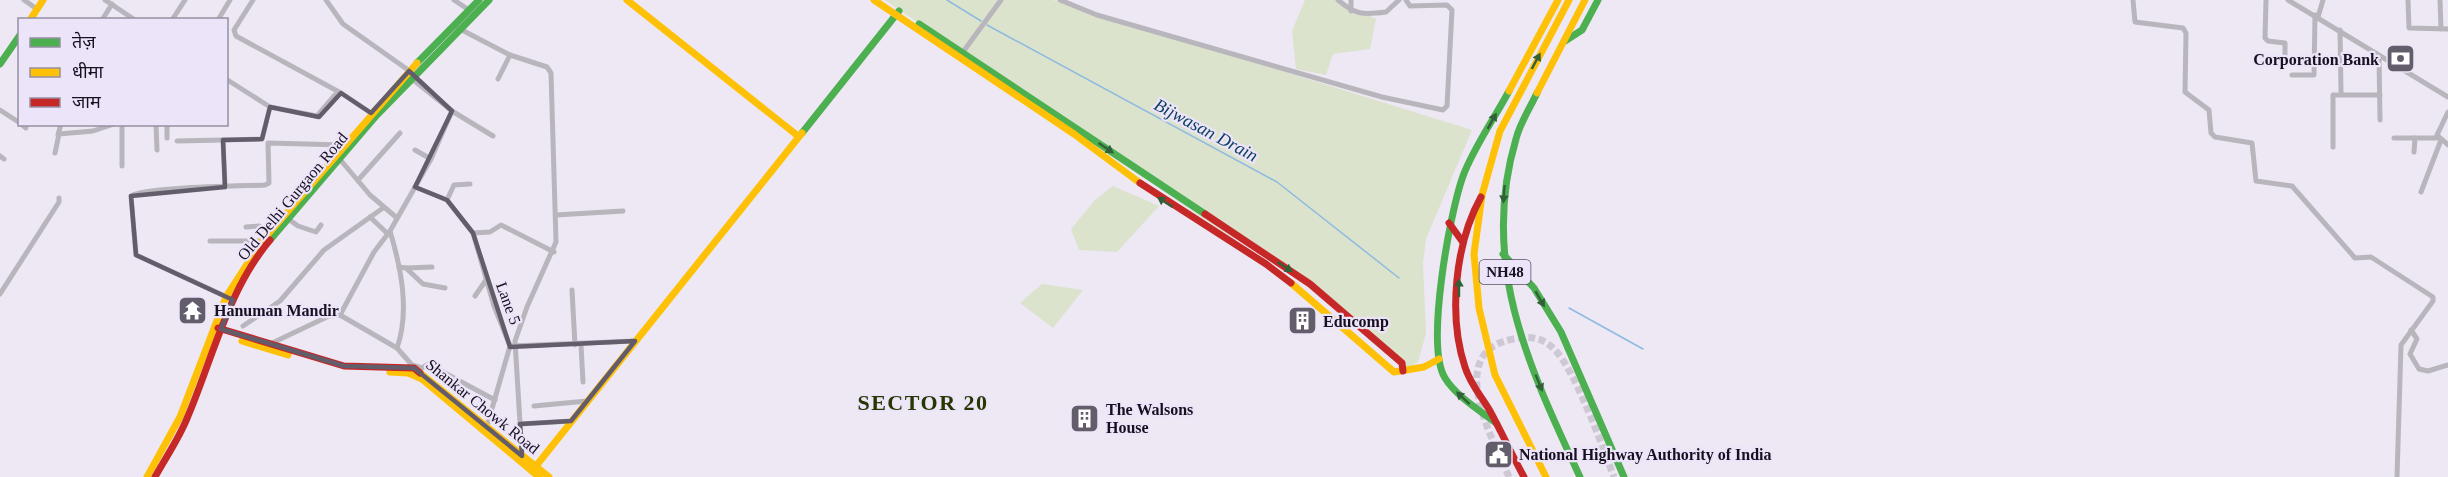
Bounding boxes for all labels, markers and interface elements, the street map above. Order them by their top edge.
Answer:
legend [18,18,228,126]
text: तेज़ [72,31,96,52]
bank icon: Corporation Bank [2384,43,2416,75]
place label: Corporation Bank [2253,51,2379,69]
one-way arrow [1531,52,1541,69]
text: धीमा [72,62,103,82]
text: जाम [72,92,102,112]
water label: Bijwasan Drain [1151,94,1261,166]
one-way arrow [1487,113,1497,130]
street label: Old Delhi Gurgaon Road [234,129,351,264]
one-way arrow [1097,142,1114,153]
one-way arrow [1500,185,1509,204]
one-way arrow [1157,196,1174,207]
road number: NH48 [1480,260,1530,284]
one-way arrow [1277,262,1293,273]
one-way arrow [1454,279,1464,298]
street label: Lane 5 [493,280,524,327]
one-way arrow [1535,291,1545,308]
temple icon: Hanuman Mandir [177,294,209,326]
place label: Hanuman Mandir [214,302,339,319]
building icon: Educomp [1286,305,1318,337]
place label: Educomp [1323,313,1389,331]
street label: Shankar Chowk Road [423,356,543,457]
one-way arrow [1534,375,1544,393]
district label: SECTOR 20 [857,390,989,415]
one-way arrow [1456,392,1471,405]
place label: The Walsons House [1106,401,1193,436]
building icon: The Walsons House [1069,402,1101,434]
public building icon: National Highway Authority of India [1482,438,1514,470]
place label: National Highway Authority of India [1519,446,1771,464]

